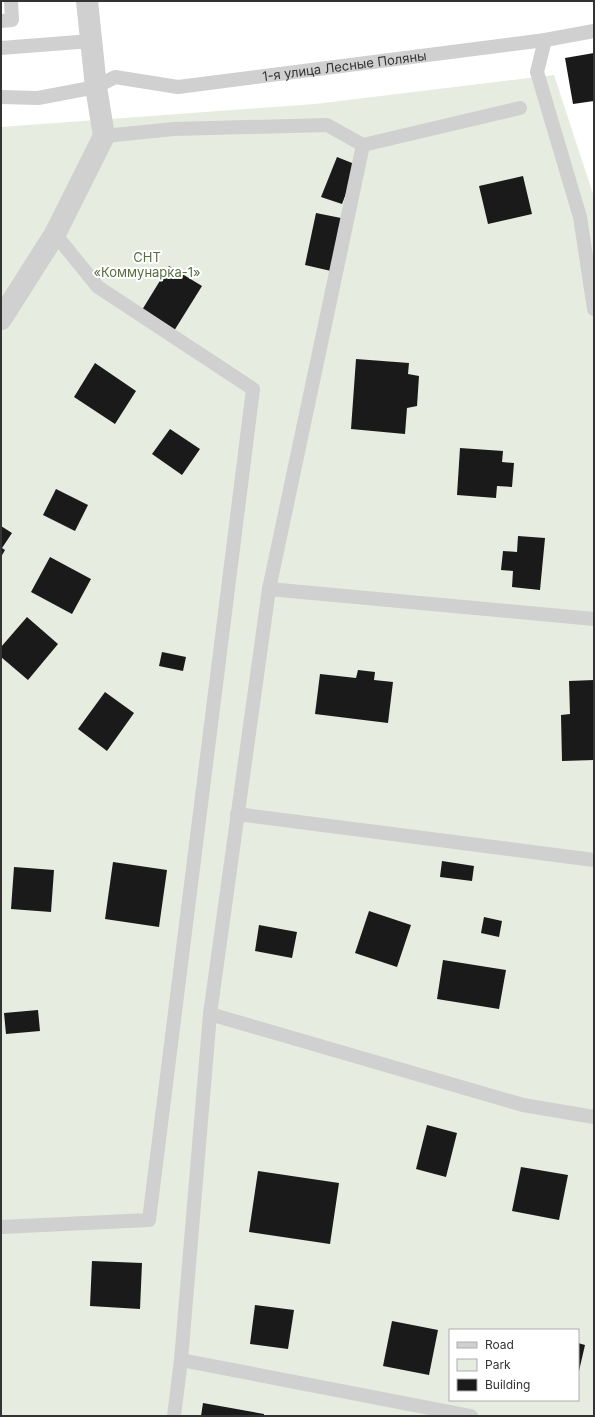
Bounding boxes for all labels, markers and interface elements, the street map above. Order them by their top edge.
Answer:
street label: 1-я улица Лесные Поляны [261,47,427,84]
park label: СНТ «Коммунарка-1» [93,249,201,280]
legend [449,1329,579,1401]
text: Road [485,1337,514,1352]
text: Park [485,1357,511,1372]
text: Building [485,1377,530,1392]

